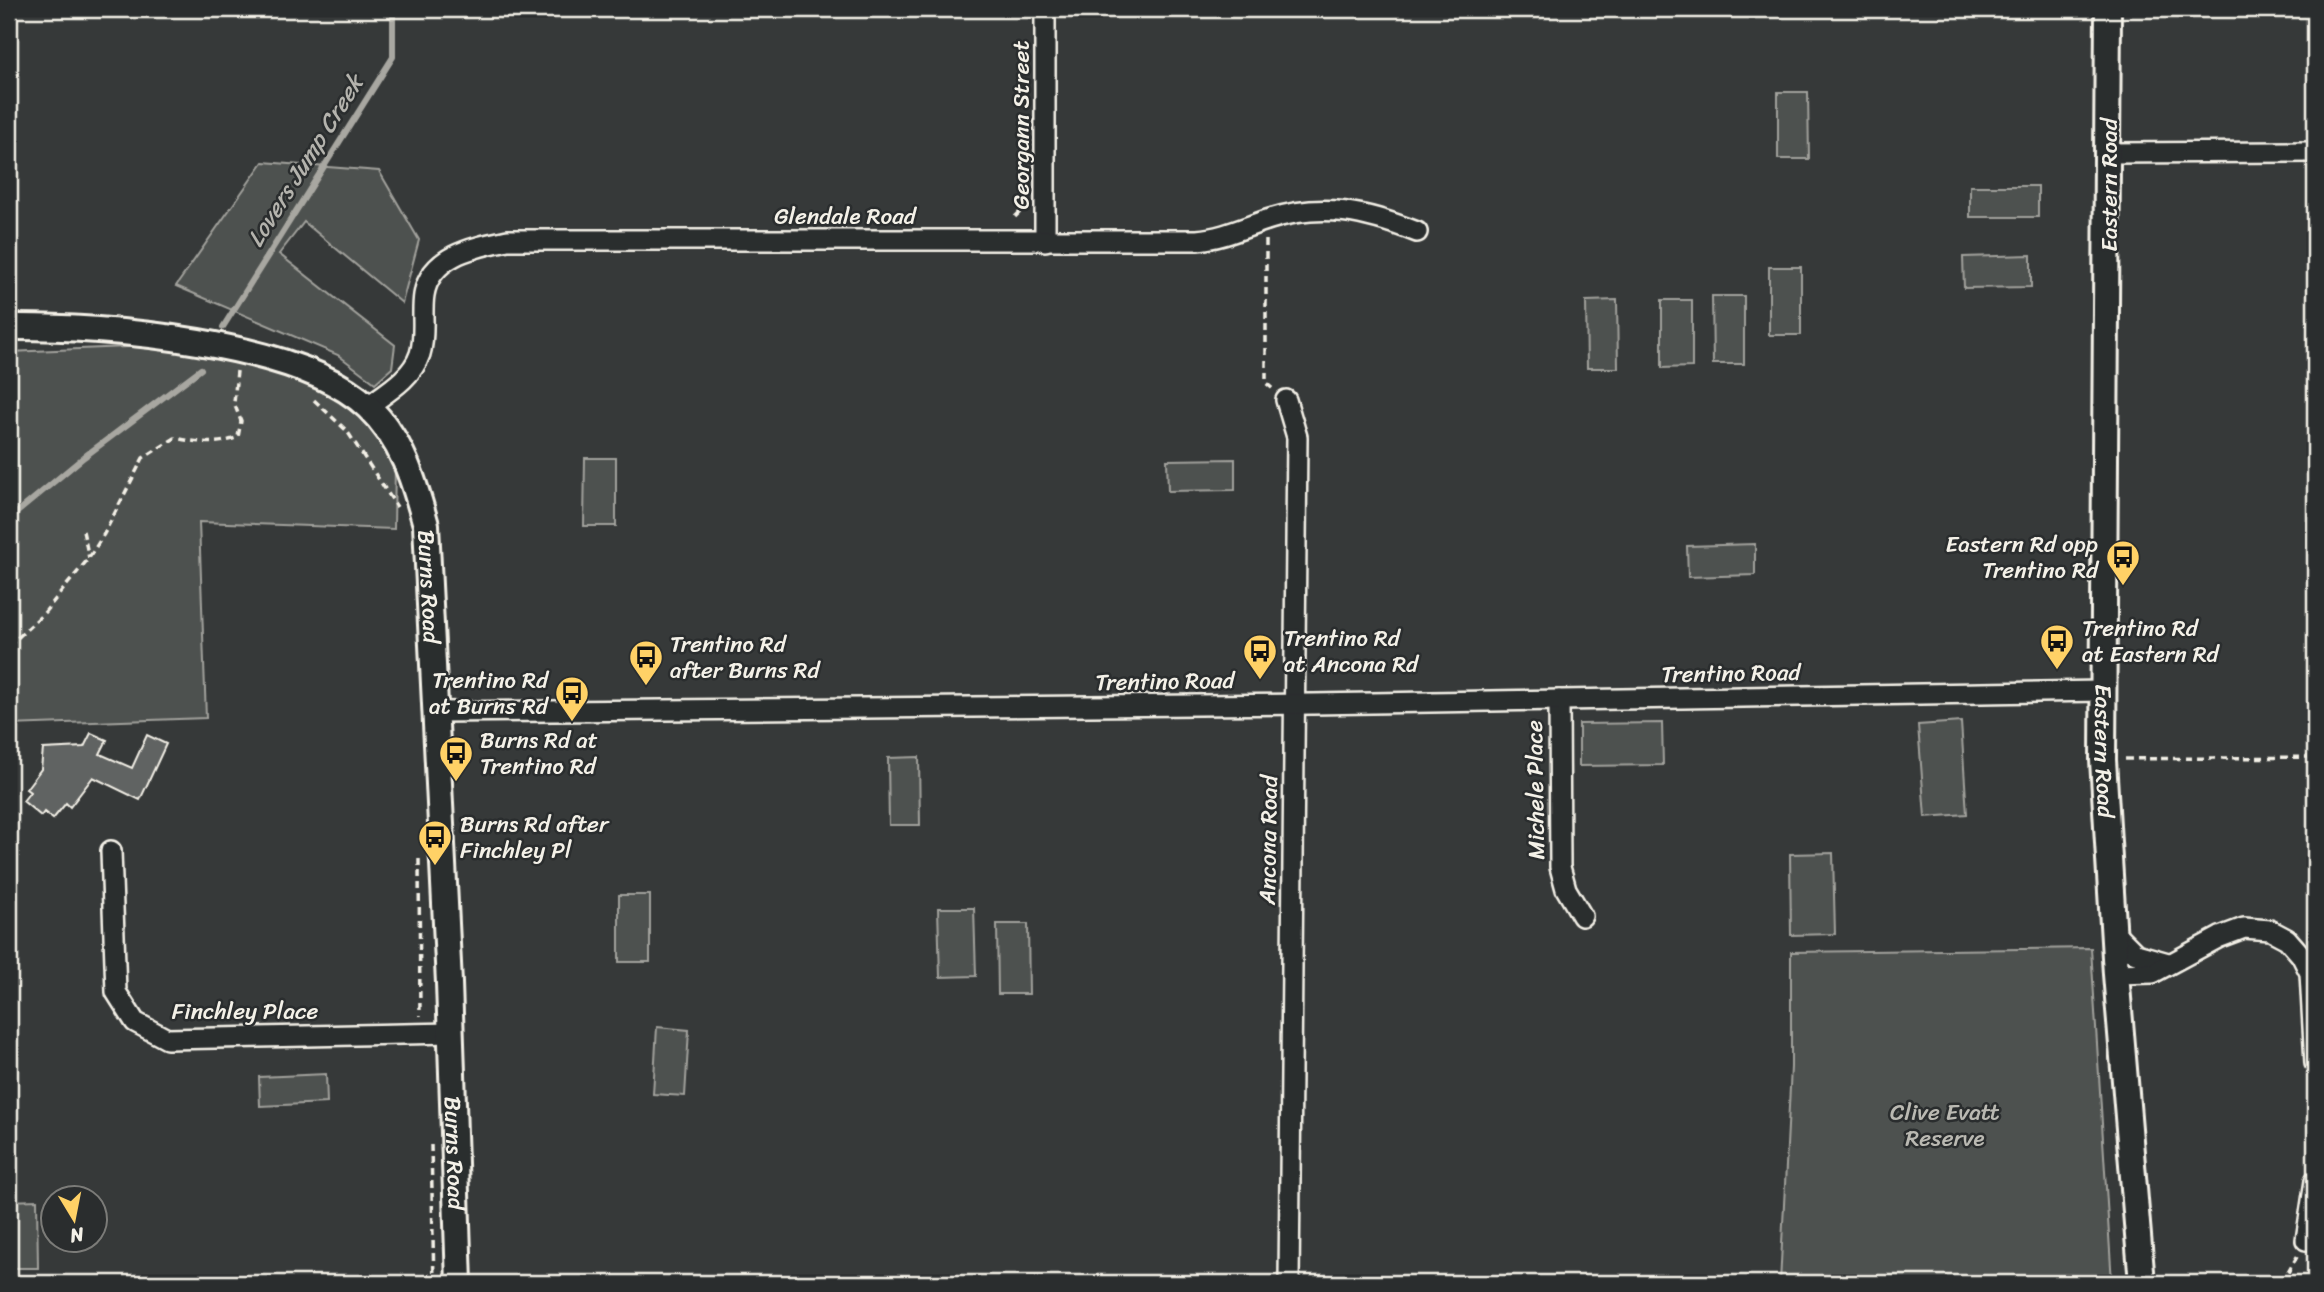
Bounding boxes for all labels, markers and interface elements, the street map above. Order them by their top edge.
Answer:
street label: Georgann Street [1001,41,1042,209]
water label: Lovers Jump Creek [235,64,377,255]
street label: Eastern Road [2089,116,2130,252]
street label: Glendale Road [774,196,918,237]
place label: Eastern Rd opp Trentino Rd [1945,524,2100,591]
street label: Burns Road [405,529,452,646]
bus stop icon: Eastern Rd opp Trentino Rd [2104,538,2142,587]
place label: Trentino Rd at Eastern Rd [2082,608,2221,675]
place label: Trentino Rd at Ancona Rd [1284,618,1420,685]
bus stop icon: Trentino Rd at Eastern Rd [2038,622,2076,671]
place label: Trentino Rd after Burns Rd [670,624,821,691]
bus stop icon: Trentino Rd at Ancona Rd [1241,632,1279,681]
bus stop icon: Trentino Rd after Burns Rd [627,638,665,687]
street label: Trentino Road [1661,652,1803,695]
place label: Trentino Rd at Burns Rd [429,660,550,727]
street label: Trentino Road [1095,660,1237,703]
bus stop icon: Trentino Rd at Burns Rd [553,674,591,723]
street label: Eastern Road [2082,684,2127,821]
place label: Burns Rd at Trentino Rd [480,720,598,787]
street label: Michele Place [1514,720,1557,860]
bus stop icon: Burns Rd at Trentino Rd [437,734,475,783]
street label: Ancona Road [1247,773,1290,906]
place label: Burns Rd after Finchley Pl [460,804,610,871]
bus stop icon: Burns Rd after Finchley Pl [416,818,454,867]
street label: Finchley Place [172,991,318,1032]
park label: Clive Evatt Reserve [1890,1092,2000,1159]
street label: Burns Road [432,1096,477,1212]
north arrow [38,1184,108,1254]
text: N [67,1218,87,1253]

